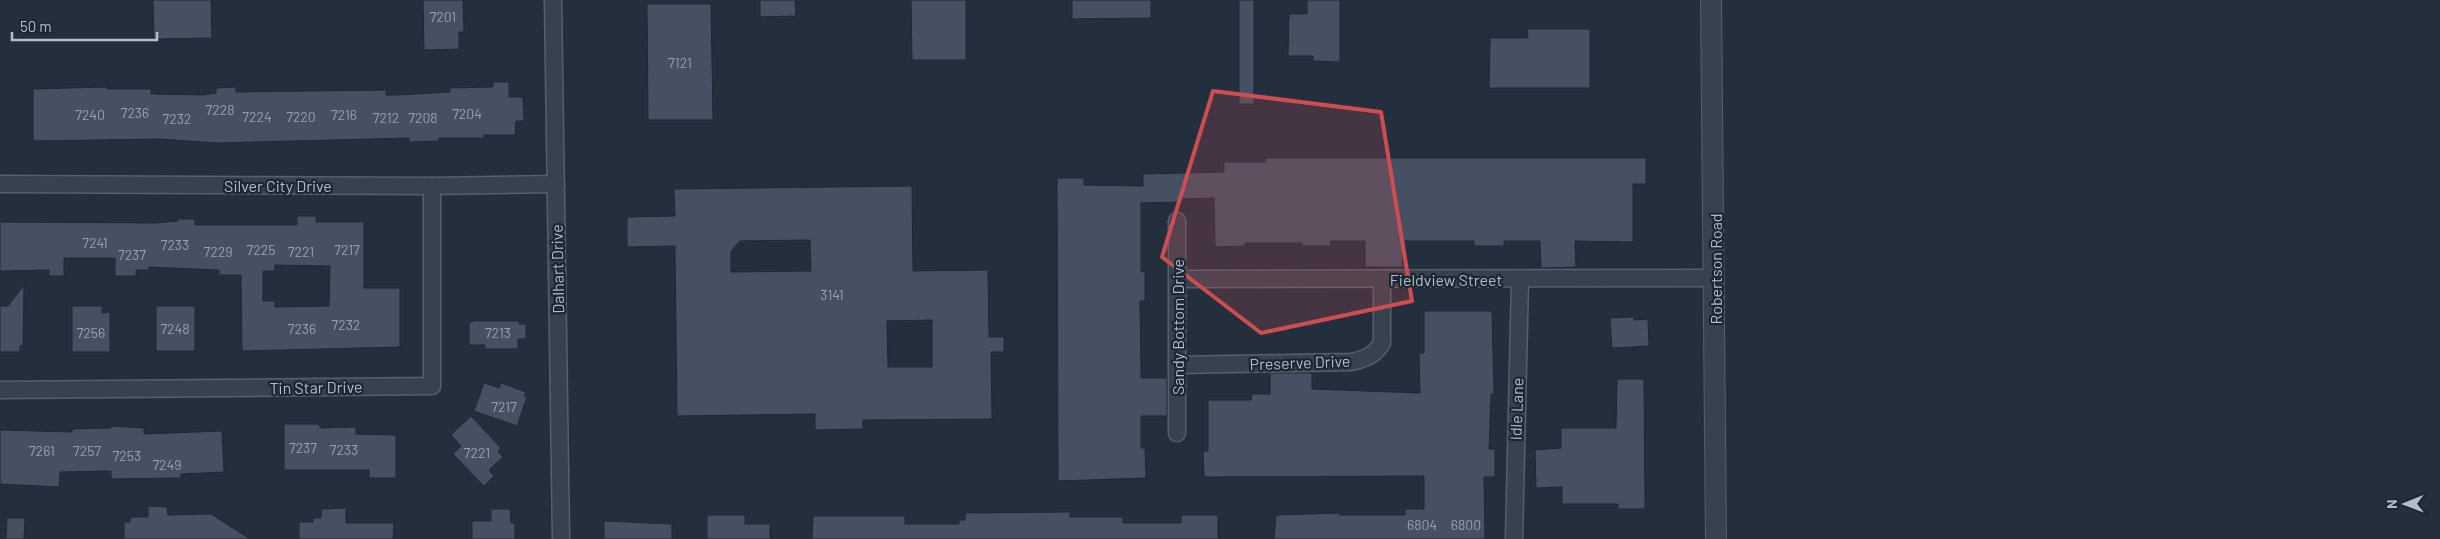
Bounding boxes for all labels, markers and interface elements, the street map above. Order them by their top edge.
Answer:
house number: 7201 [430,8,456,25]
scale bar [12,10,158,42]
text: 50 m [20,17,52,35]
house number: 7121 [668,54,692,71]
house number: 7228 [206,101,234,118]
house number: 7236 [121,104,149,121]
house number: 7204 [452,105,482,122]
house number: 7240 [75,106,105,123]
house number: 7216 [331,106,357,123]
house number: 7224 [242,108,272,125]
house number: 7220 [286,108,316,125]
house number: 7212 [373,109,399,126]
house number: 7208 [408,109,438,126]
house number: 7232 [163,110,191,127]
street label: Silver City Drive [224,176,332,195]
street label: Robertson Road [1706,213,1725,325]
street label: Dalhart Drive [547,224,567,314]
house number: 7241 [82,234,108,251]
house number: 7233 [161,236,189,253]
house number: 7225 [247,241,275,258]
house number: 7217 [334,241,360,258]
house number: 7229 [204,243,232,260]
house number: 7221 [288,243,314,260]
house number: 7237 [118,246,146,263]
street label: Sandy Bottom Drive [1168,259,1187,395]
street label: Fieldview Street [1390,270,1502,289]
house number: 3141 [820,286,844,303]
house number: 7232 [332,316,360,333]
house number: 7248 [160,320,190,337]
house number: 7236 [288,320,316,337]
house number: 7256 [77,324,105,341]
house number: 7213 [485,324,511,341]
street label: Preserve Drive [1249,351,1351,373]
street label: Tin Star Drive [269,377,363,397]
street label: Idle Lane [1505,377,1527,441]
house number: 7217 [491,398,517,415]
house number: 7237 [289,439,317,456]
house number: 7233 [330,441,358,458]
house number: 7261 [29,442,55,459]
house number: 7257 [73,442,101,459]
house number: 7221 [464,444,490,461]
house number: 7253 [113,447,141,464]
house number: 7249 [152,456,182,473]
north arrow [2380,479,2430,529]
text: N [2383,499,2400,509]
house number: 6804 [1407,516,1437,533]
house number: 6800 [1451,516,1481,533]

